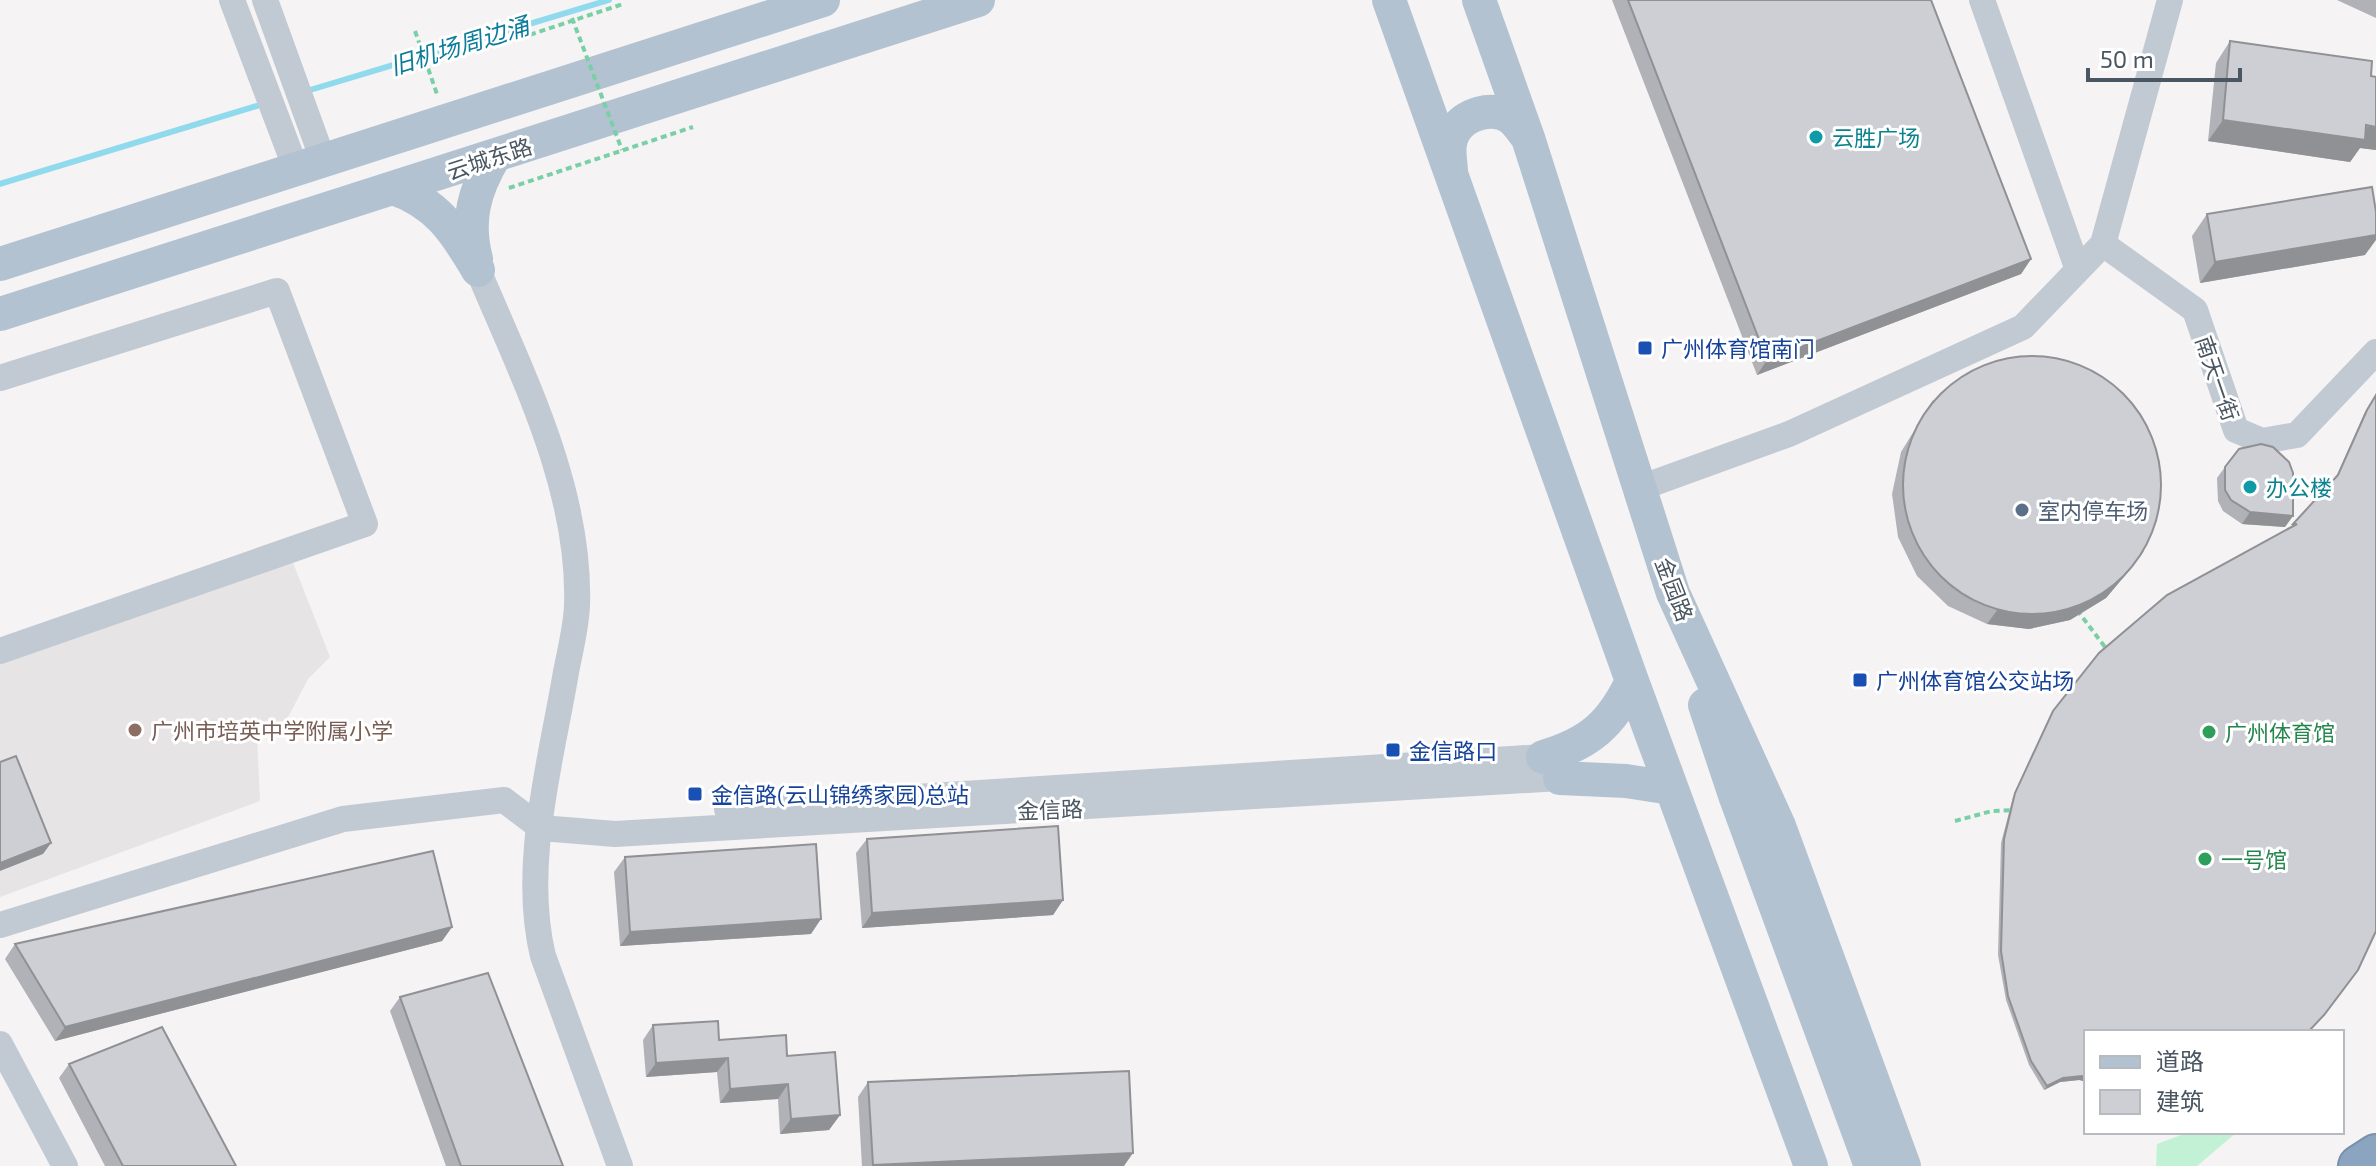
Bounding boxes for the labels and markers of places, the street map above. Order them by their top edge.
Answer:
place label: 云胜广场 [1832,124,1920,150]
marker: 云胜广场 [1807,128,1825,146]
place label: 广州体育馆南门 [1661,335,1815,361]
marker: 广州体育馆南门 [1636,339,1654,357]
place label: 办公楼 [2266,474,2332,500]
marker: 办公楼 [2241,478,2259,496]
place label: 室内停车场 [2038,497,2148,523]
marker: 室内停车场 [2013,501,2031,519]
place label: 广州体育馆公交站场 [1876,667,2074,693]
marker: 广州体育馆公交站场 [1851,671,1869,689]
place label: 广州市培英中学附属小学 [151,717,393,743]
place label: 广州体育馆 [2225,719,2335,745]
marker: 广州市培英中学附属小学 [126,721,144,739]
marker: 广州体育馆 [2200,723,2218,741]
place label: 金信路口 [1409,737,1497,763]
marker: 金信路口 [1384,741,1402,759]
place label: 金信路(云山锦绣家园)总站 [711,781,969,807]
marker: 金信路(云山锦绣家园)总站 [686,785,704,803]
place label: 一号馆 [2221,846,2287,872]
marker: 一号馆 [2196,850,2214,868]

